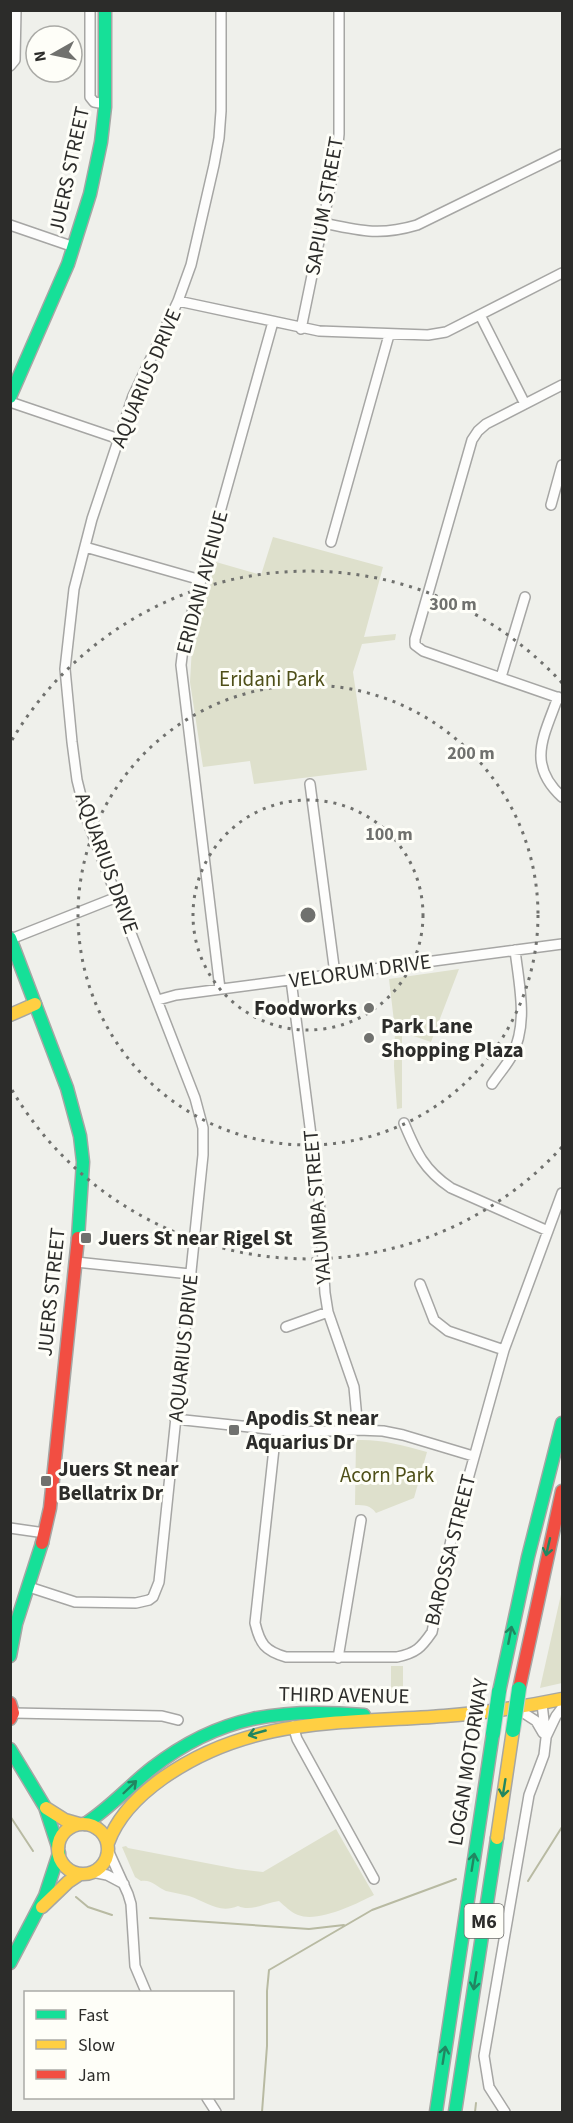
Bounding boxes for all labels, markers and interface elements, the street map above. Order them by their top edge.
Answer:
north arrow [24,24,84,84]
text: N [28,49,52,63]
street label: JUERS STREET [41,104,97,236]
street label: SAPIUM STREET [297,134,351,278]
street label: AQUARIUS DRIVE [103,304,189,452]
street label: ERIDANI AVENUE [168,507,236,657]
text: 300 m [429,592,477,617]
park label: Eridani Park [219,664,326,694]
text: 200 m [447,741,495,766]
street label: AQUARIUS DRIVE [68,788,146,938]
text: 100 m [365,822,413,847]
centre of rings [298,905,318,925]
street label: VELORUM DRIVE [287,946,433,996]
place label: Foodworks [254,993,357,1023]
marker: Foodworks [362,1001,376,1015]
place label: Park Lane Shopping Plaza [381,1011,524,1065]
marker: Park Lane Shopping Plaza [362,1031,376,1045]
street label: YALUMBA STREET [295,1129,339,1286]
place label: Juers St near Rigel St [98,1223,293,1253]
street label: JUERS STREET [29,1226,73,1358]
marker: Juers St near Rigel St [79,1231,93,1245]
street label: AQUARIUS DRIVE [160,1273,206,1423]
place label: Apodis St near Aquarius Dr [245,1403,379,1457]
marker: Apodis St near Aquarius Dr [227,1423,241,1437]
place label: Juers St near Bellatrix Dr [58,1454,179,1508]
park label: Acorn Park [340,1460,435,1490]
street label: BAROSSA STREET [417,1471,483,1629]
marker: Juers St near Bellatrix Dr [39,1474,53,1488]
one-way arrow [542,1538,554,1557]
one-way arrow [505,1626,516,1645]
street label: LOGAN MOTORWAY [440,1675,496,1848]
street label: THIRD AVENUE [278,1679,410,1711]
one-way arrow [248,1728,267,1739]
one-way arrow [498,1777,509,1797]
one-way arrow [122,1779,137,1794]
one-way arrow [468,1852,479,1872]
road number: M6 [464,1904,504,1938]
one-way arrow [469,1970,480,1990]
legend [24,1991,234,2099]
text: Fast [78,2003,109,2028]
text: Slow [78,2033,115,2058]
one-way arrow [439,2045,450,2065]
text: Jam [78,2063,111,2088]

